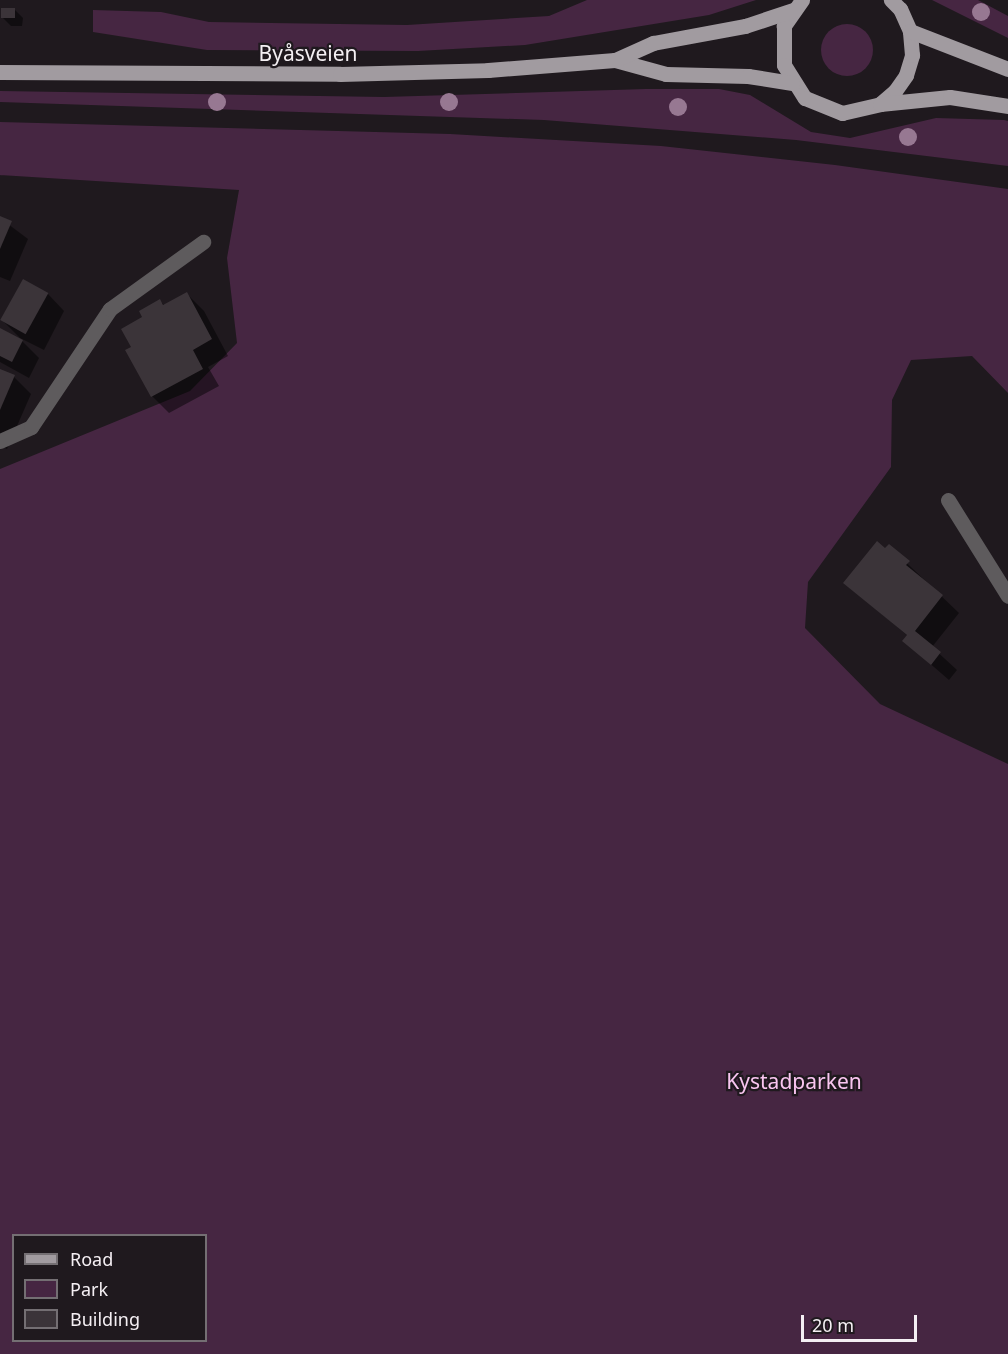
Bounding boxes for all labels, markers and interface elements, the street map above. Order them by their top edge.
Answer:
street label: Byåsveien [259,40,357,66]
park label: Kystadparken [726,1068,862,1094]
legend [12,1234,207,1342]
text: Road [70,1247,113,1271]
text: Park [70,1277,108,1301]
scale bar [804,1303,920,1341]
text: Building [70,1307,140,1331]
text: 20 m [812,1313,854,1337]

